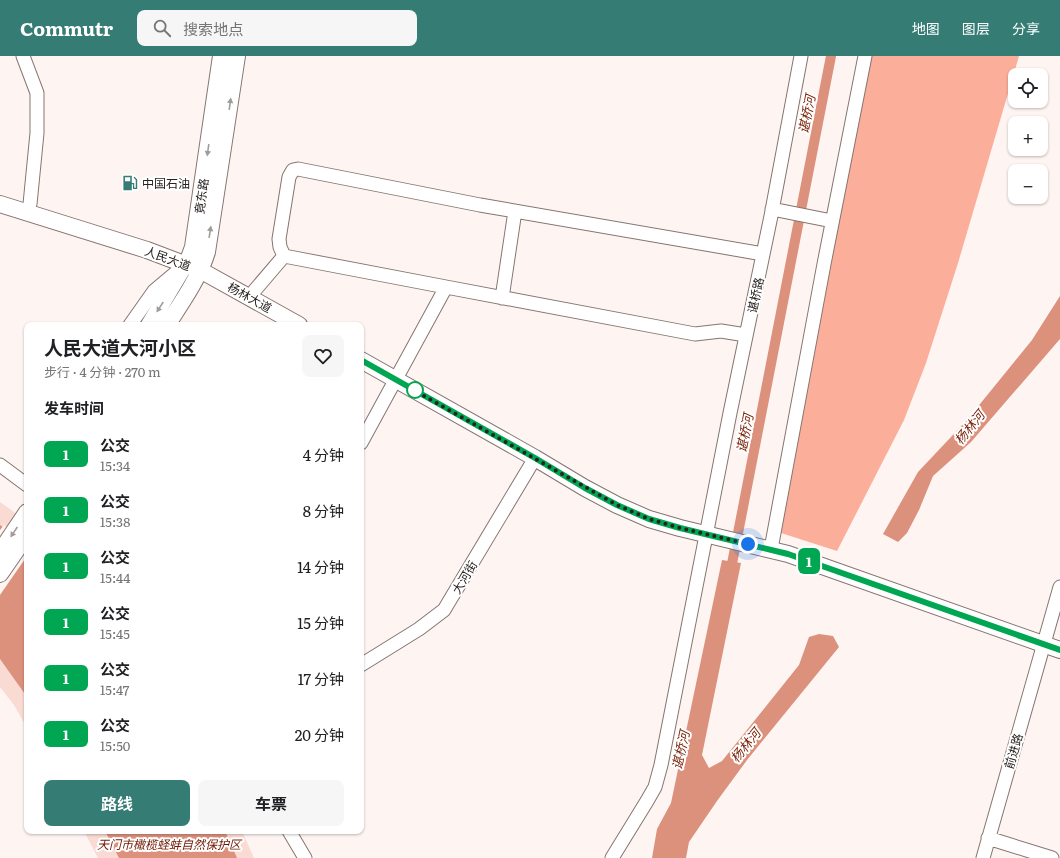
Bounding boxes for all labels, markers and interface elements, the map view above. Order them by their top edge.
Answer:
search box [137,10,417,46]
text: Commutr [20,14,113,42]
icon: search [151,17,173,39]
text: 搜索地点 [183,17,243,40]
text: 地图 [912,18,940,38]
text: 图层 [962,18,990,38]
text: 分享 [1012,18,1040,38]
map controls [1008,68,1048,204]
button: locate [1008,68,1048,108]
water label: 谌桥河 [793,90,820,135]
one-way arrow [227,98,233,110]
button: + [1008,116,1048,156]
one-way arrow [205,144,211,156]
button: − [1008,164,1048,204]
fuel station icon: 中国石油 [121,174,139,192]
place label: 中国石油 [142,174,190,192]
street label: 竟东路 [190,177,212,215]
one-way arrow [207,226,213,238]
street label: 人民大道 [142,241,194,275]
street label: 谌桥路 [742,276,768,314]
street label: 杨林大道 [225,277,275,317]
one-way arrow [157,301,164,313]
text: 人民大道大河小区 [44,333,196,361]
button: heart [302,335,344,377]
text: 步行 · 4 分钟 · 270 m [44,362,161,381]
unlabelled marker [406,381,424,399]
text: 发车时间 [44,396,104,419]
water label: 杨林河 [949,404,991,448]
water label: 谌桥河 [731,409,758,454]
text: 公交 [100,433,130,456]
text: 4 分钟 [303,443,344,466]
text: 1 [63,444,69,464]
text: 15:34 [100,456,130,475]
text: 公交 [100,489,130,512]
text: 8 分钟 [303,499,344,522]
text: 1 [63,500,69,520]
text: 15:38 [100,512,130,531]
one-way arrow [10,526,17,538]
your location [738,534,758,554]
text: 公交 [100,545,130,568]
line badge: 1 [796,548,822,574]
text: 1 [806,551,812,571]
text: 14 分钟 [297,555,344,578]
text: 1 [63,556,69,576]
street label: 大河街 [447,557,481,597]
text: 15:44 [100,568,130,587]
text: 公交 [100,601,130,624]
text: 15 分钟 [297,611,344,634]
text: 1 [63,612,69,632]
text: 15:45 [100,624,130,643]
text: 公交 [100,657,130,680]
text: 17 分钟 [298,667,344,690]
text: 1 [63,668,69,688]
text: 15:47 [100,680,129,699]
text: 公交 [100,713,130,736]
water label: 杨林河 [725,722,767,766]
text: 20 分钟 [295,723,344,746]
text: 1 [63,724,69,744]
water label: 谌桥河 [667,726,694,771]
street label: 前进路 [999,731,1027,771]
text: 15:50 [100,736,130,755]
button: 路线 [44,780,190,826]
button: 车票 [198,780,344,826]
park label: 天门市橄榄蛏蚌自然保护区 [97,835,243,853]

